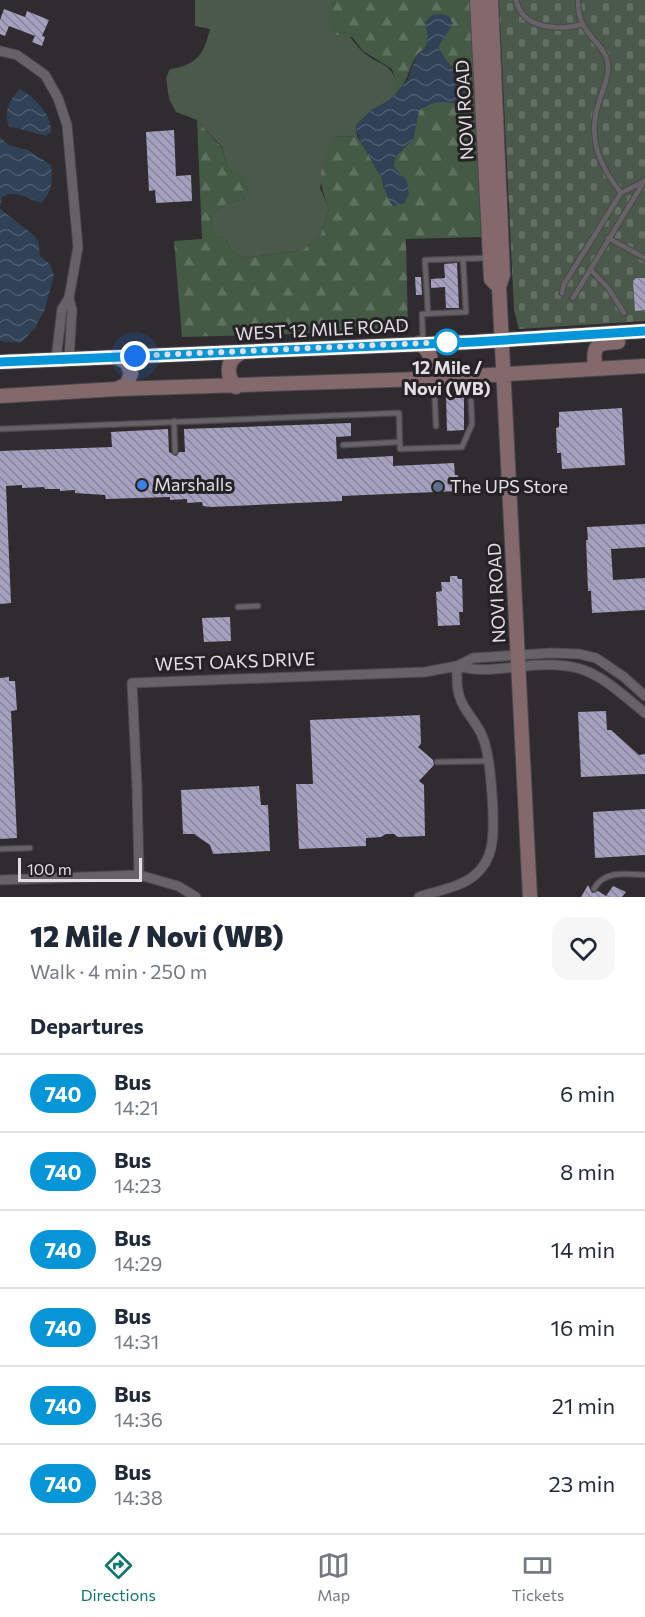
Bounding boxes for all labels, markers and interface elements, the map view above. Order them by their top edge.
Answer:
street label: NOVI ROAD [450,59,478,161]
street label: WEST 12 MILE ROAD [235,313,409,345]
marker: 12 Mile / Novi (WB) [434,329,460,355]
your location [120,341,150,371]
place label: 12 Mile / Novi (WB) [403,356,491,399]
place label: Marshalls [154,473,233,495]
place label: The UPS Store [450,475,568,497]
marker: Marshalls [135,478,149,492]
marker: The UPS Store [431,480,445,494]
street label: NOVI ROAD [482,542,510,644]
street label: WEST OAKS DRIVE [154,647,316,675]
scale bar [18,855,142,882]
text: 100 m [27,859,72,878]
button: heart [552,917,615,980]
text: 12 Mile / Novi (WB) [30,919,284,953]
text: Walk · 4 min · 250 m [30,959,207,983]
text: Departures [30,1012,144,1039]
text: Bus [114,1068,151,1095]
text: 6 min [560,1080,615,1107]
text: 740 [44,1081,82,1106]
text: 14:21 [114,1095,159,1119]
text: Bus [114,1146,151,1173]
text: 8 min [560,1158,615,1185]
text: 740 [44,1159,82,1184]
text: 14:23 [114,1173,162,1197]
text: Bus [114,1224,151,1251]
text: 14 min [551,1236,615,1263]
text: 740 [44,1237,82,1262]
text: 14:29 [114,1251,162,1275]
text: Bus [114,1302,151,1329]
text: 16 min [551,1314,615,1341]
text: 740 [44,1315,82,1340]
text: 14:31 [114,1329,159,1353]
text: Bus [114,1380,151,1407]
text: 21 min [552,1392,615,1419]
text: 740 [44,1393,82,1418]
text: 14:36 [114,1407,163,1431]
text: Bus [114,1458,151,1485]
text: 23 min [549,1470,615,1497]
text: 740 [44,1471,82,1496]
text: 14:38 [114,1485,163,1509]
tab: Directions [81,1549,156,1604]
tab: Map [317,1549,350,1604]
tab: Tickets [512,1549,564,1604]

